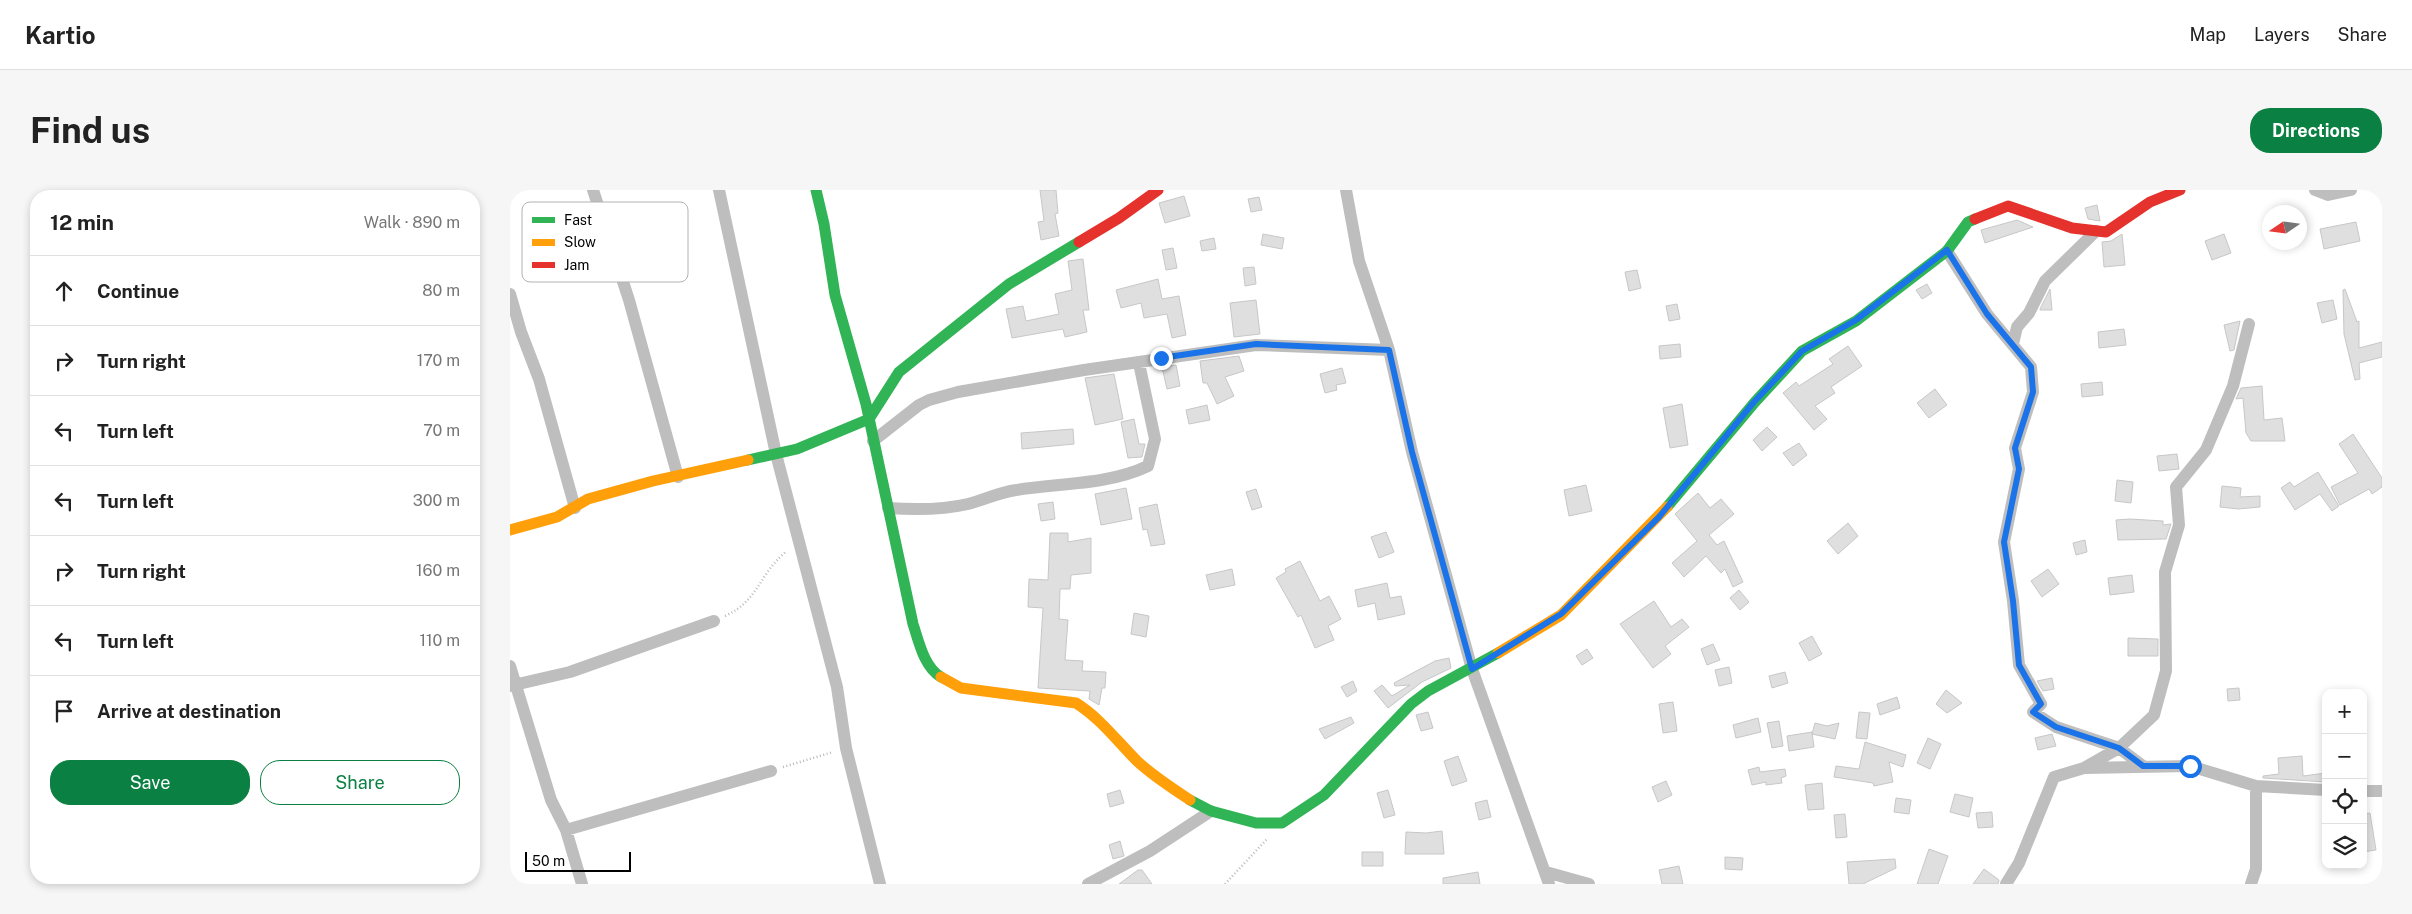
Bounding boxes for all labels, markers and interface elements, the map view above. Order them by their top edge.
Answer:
text: Kartio [25,21,96,49]
text: Map [2190,24,2226,45]
text: Layers [2254,24,2310,45]
text: Share [2338,24,2387,45]
button: Directions [2250,108,2382,153]
text: Find us [30,110,150,151]
legend [522,202,688,282]
north arrow [2262,205,2307,250]
text: 12 min [50,210,114,235]
text: Fast [564,212,592,228]
text: Walk · 890 m [364,213,460,232]
text: Slow [564,234,596,250]
text: Jam [564,257,589,273]
icon: ahead [50,277,78,305]
text: Continue [97,280,179,302]
text: 80 m [422,281,460,300]
icon: right [50,347,78,375]
route end [1150,347,1173,370]
text: Turn right [97,350,186,372]
text: 170 m [417,351,460,370]
icon: left [50,417,78,445]
text: Turn left [97,420,174,442]
text: 70 m [423,421,460,440]
icon: left [50,487,78,515]
text: Turn left [97,490,174,512]
text: 300 m [413,491,460,510]
icon: right [50,557,78,585]
text: Turn right [97,560,186,582]
text: 160 m [416,561,460,580]
icon: left [50,627,78,655]
text: Turn left [97,630,174,652]
text: 110 m [419,631,460,650]
map controls [2322,689,2367,869]
button: + [2322,689,2367,734]
icon: arrive [50,697,78,725]
text: Arrive at destination [97,700,281,722]
button: − [2322,734,2367,779]
route start [2179,755,2202,778]
button: Save [50,760,250,805]
button: Share [260,760,460,805]
button: locate [2322,779,2367,824]
button: layers [2322,824,2367,869]
scale bar [525,849,631,872]
text: 50 m [532,853,565,869]

